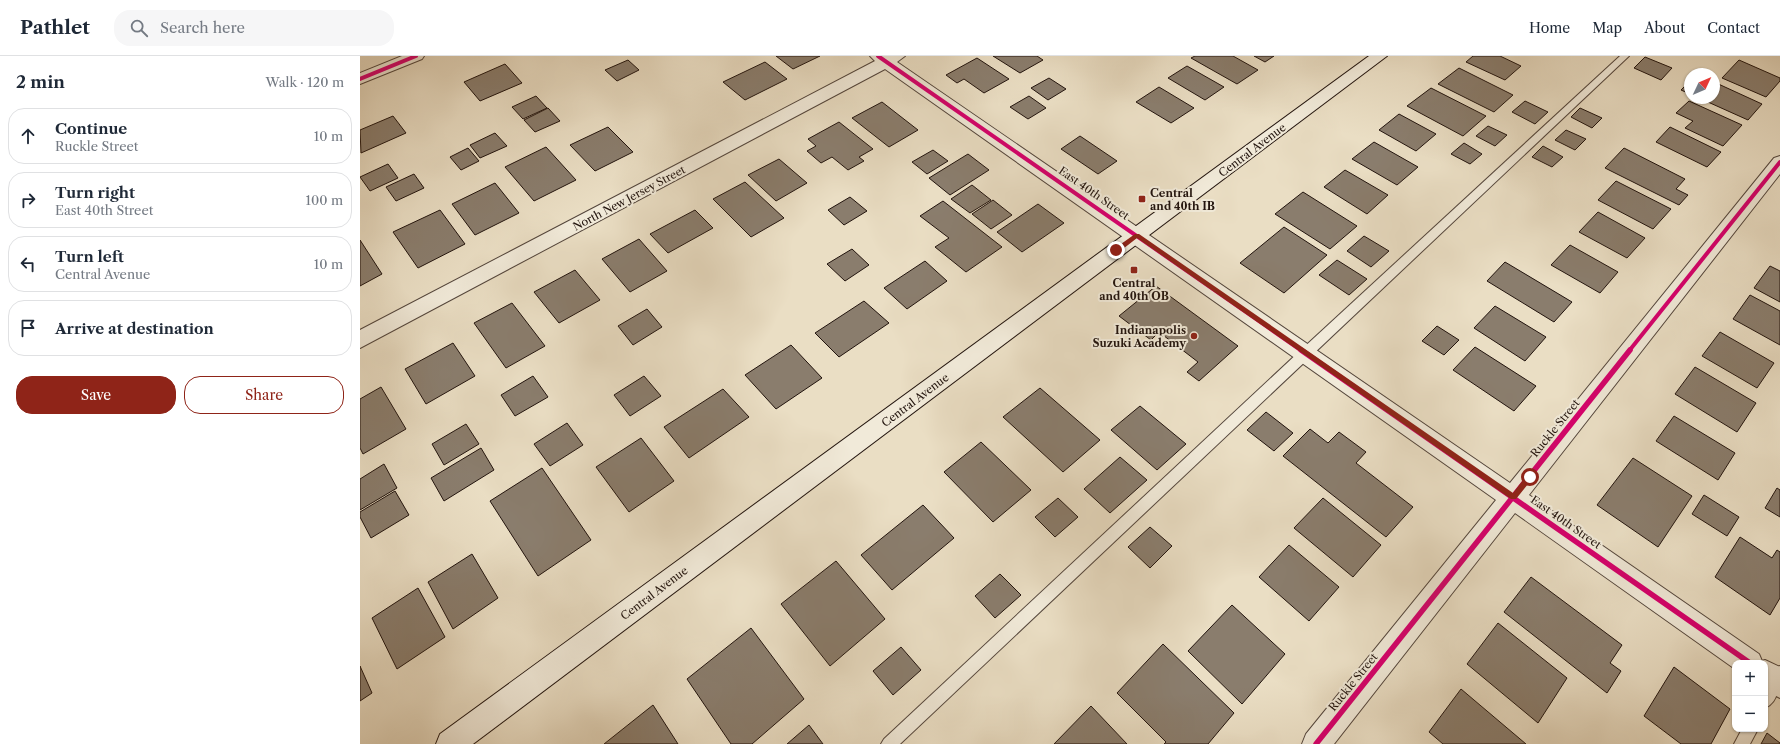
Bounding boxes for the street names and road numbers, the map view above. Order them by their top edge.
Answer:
street label: Central Avenue [1216,120,1288,180]
street label: North New Jersey Street [570,162,688,234]
street label: East 40th Street [1056,163,1132,223]
street label: Central Avenue [879,370,951,430]
street label: Ruckle Street [1527,396,1583,460]
street label: East 40th Street [1528,492,1604,552]
street label: Central Avenue [618,563,690,623]
street label: Ruckle Street [1325,650,1381,714]

